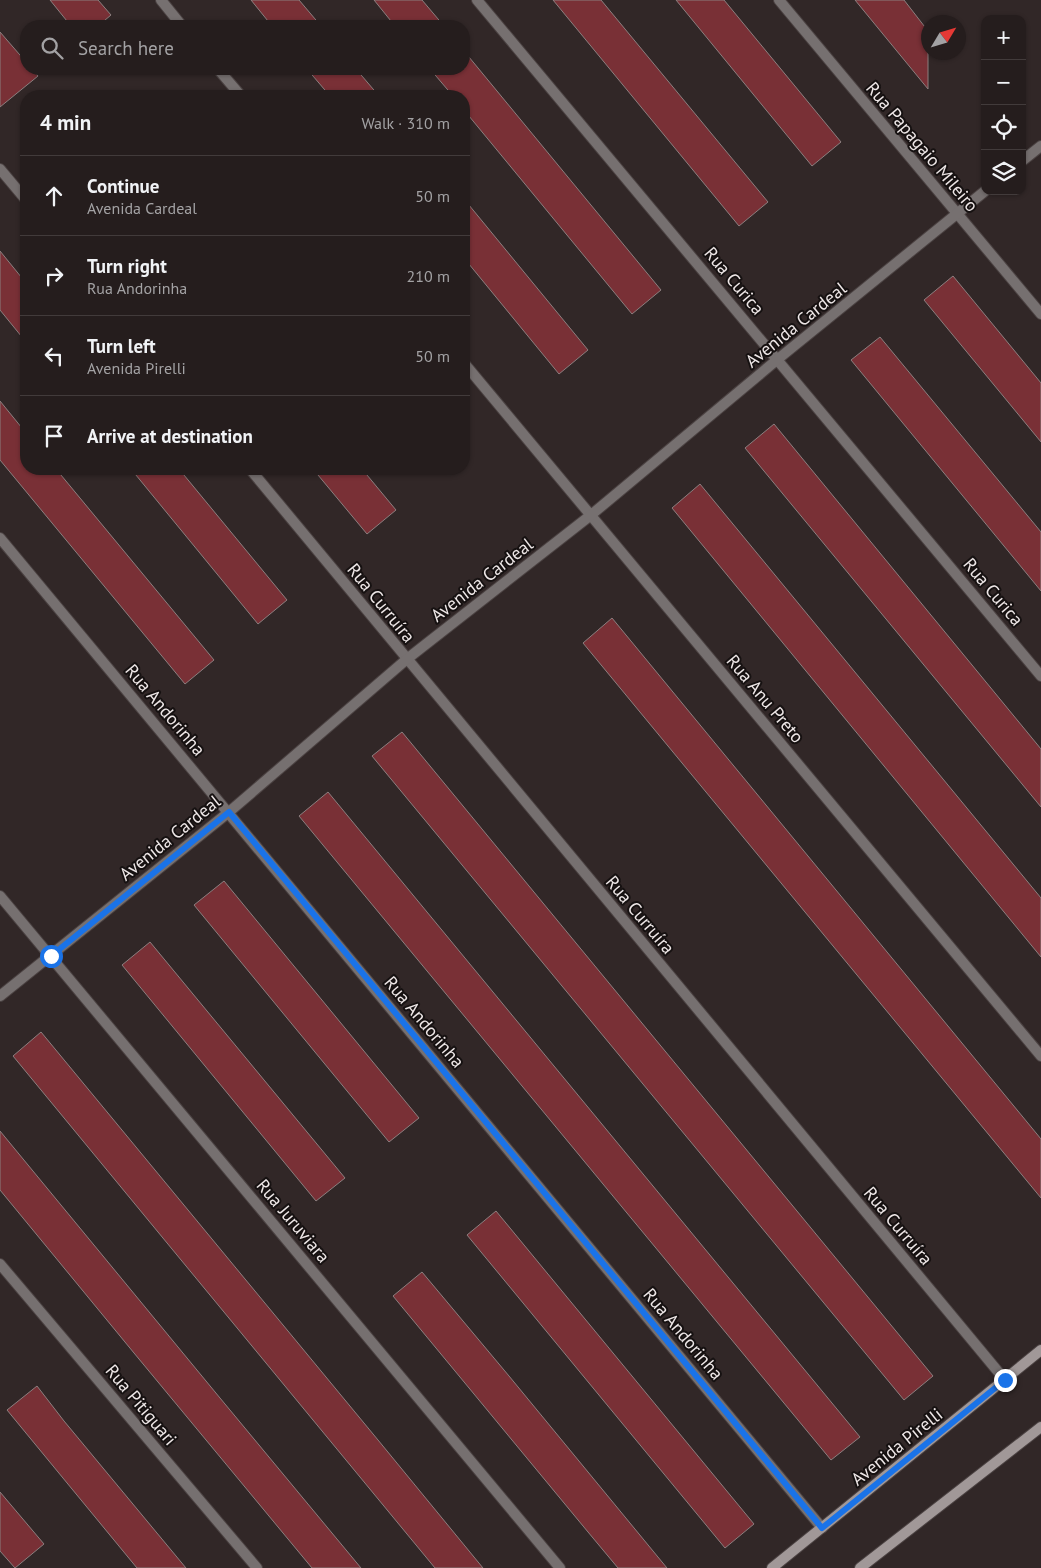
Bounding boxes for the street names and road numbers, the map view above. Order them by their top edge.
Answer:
street label: Rua Papagaio Mileiro [861,77,984,216]
street label: Rua Curica [699,242,769,319]
street label: Avenida Cardeal [740,276,852,372]
street label: Avenida Cardeal [426,532,538,627]
street label: Rua Curica [958,553,1028,630]
street label: Rua Curruíra [342,558,420,647]
street label: Rua Anu Preto [722,650,809,748]
street label: Rua Andorinha [120,659,210,760]
street label: Avenida Cardeal [114,789,226,885]
street label: Rua Curruíra [601,871,680,959]
street label: Rua Andorinha [379,971,469,1072]
street label: Rua Juruviara [252,1174,335,1267]
street label: Rua Curruíra [859,1182,938,1270]
street label: Rua Andorinha [638,1283,728,1384]
street label: Rua Pitiguari [101,1359,182,1450]
street label: Avenida Pirelli [846,1403,947,1491]

